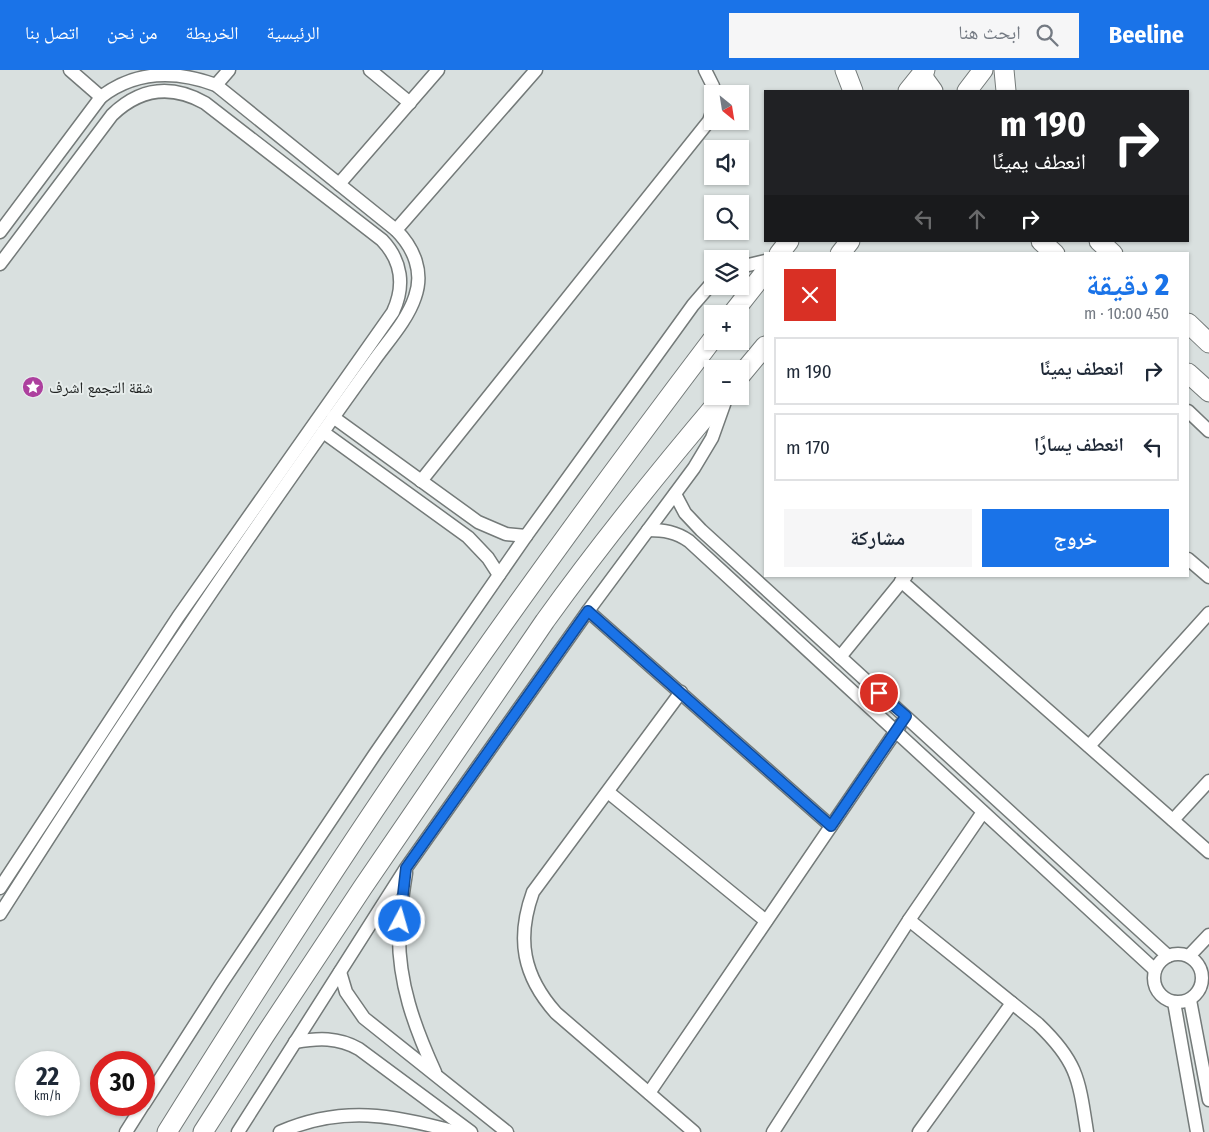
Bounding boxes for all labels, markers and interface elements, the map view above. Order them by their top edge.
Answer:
search box [729,13,1079,58]
text: ابحث هنا [958,21,1021,44]
icon: search [1033,21,1061,49]
text: Beeline [1109,21,1184,49]
text: اتصل بنا [25,22,79,44]
text: من نحن [107,22,158,44]
text: الخريطة [186,22,239,44]
text: الرئيسية [267,22,320,44]
north arrow [704,85,749,130]
map controls [704,85,749,405]
text: 190 m [1000,103,1086,145]
icon: right [1104,110,1169,175]
button: sound [704,140,749,185]
text: انعطف يمينًا [992,148,1086,175]
button: search [704,195,749,240]
icon: left [910,205,938,233]
icon: ahead [963,205,991,233]
icon: right [1016,205,1044,233]
button: layers [704,250,749,295]
text: 2 دقيقة [1086,267,1169,303]
button: close [784,269,836,321]
text: 450 m · 10:00 [1084,304,1169,323]
button: + [704,305,749,350]
text: انعطف يمينًا [1039,357,1124,380]
icon: right [1139,357,1167,385]
button: − [704,360,749,405]
text: 190 m [786,360,832,383]
place icon: شقة التجمع اشرف [21,375,45,399]
place label: شقة التجمع اشرف [49,378,153,398]
text: انعطف يسارًا [1034,433,1124,456]
icon: left [1139,433,1167,461]
text: 170 m [786,436,830,459]
button: مشاركة [784,509,972,567]
button: خروج [982,509,1169,567]
pin [858,672,900,714]
icon: arrive [865,679,893,707]
position arrow [373,894,425,946]
speed limit sign: 30 [90,1051,155,1116]
text: 22 [36,1062,59,1092]
text: km/h [34,1089,61,1103]

